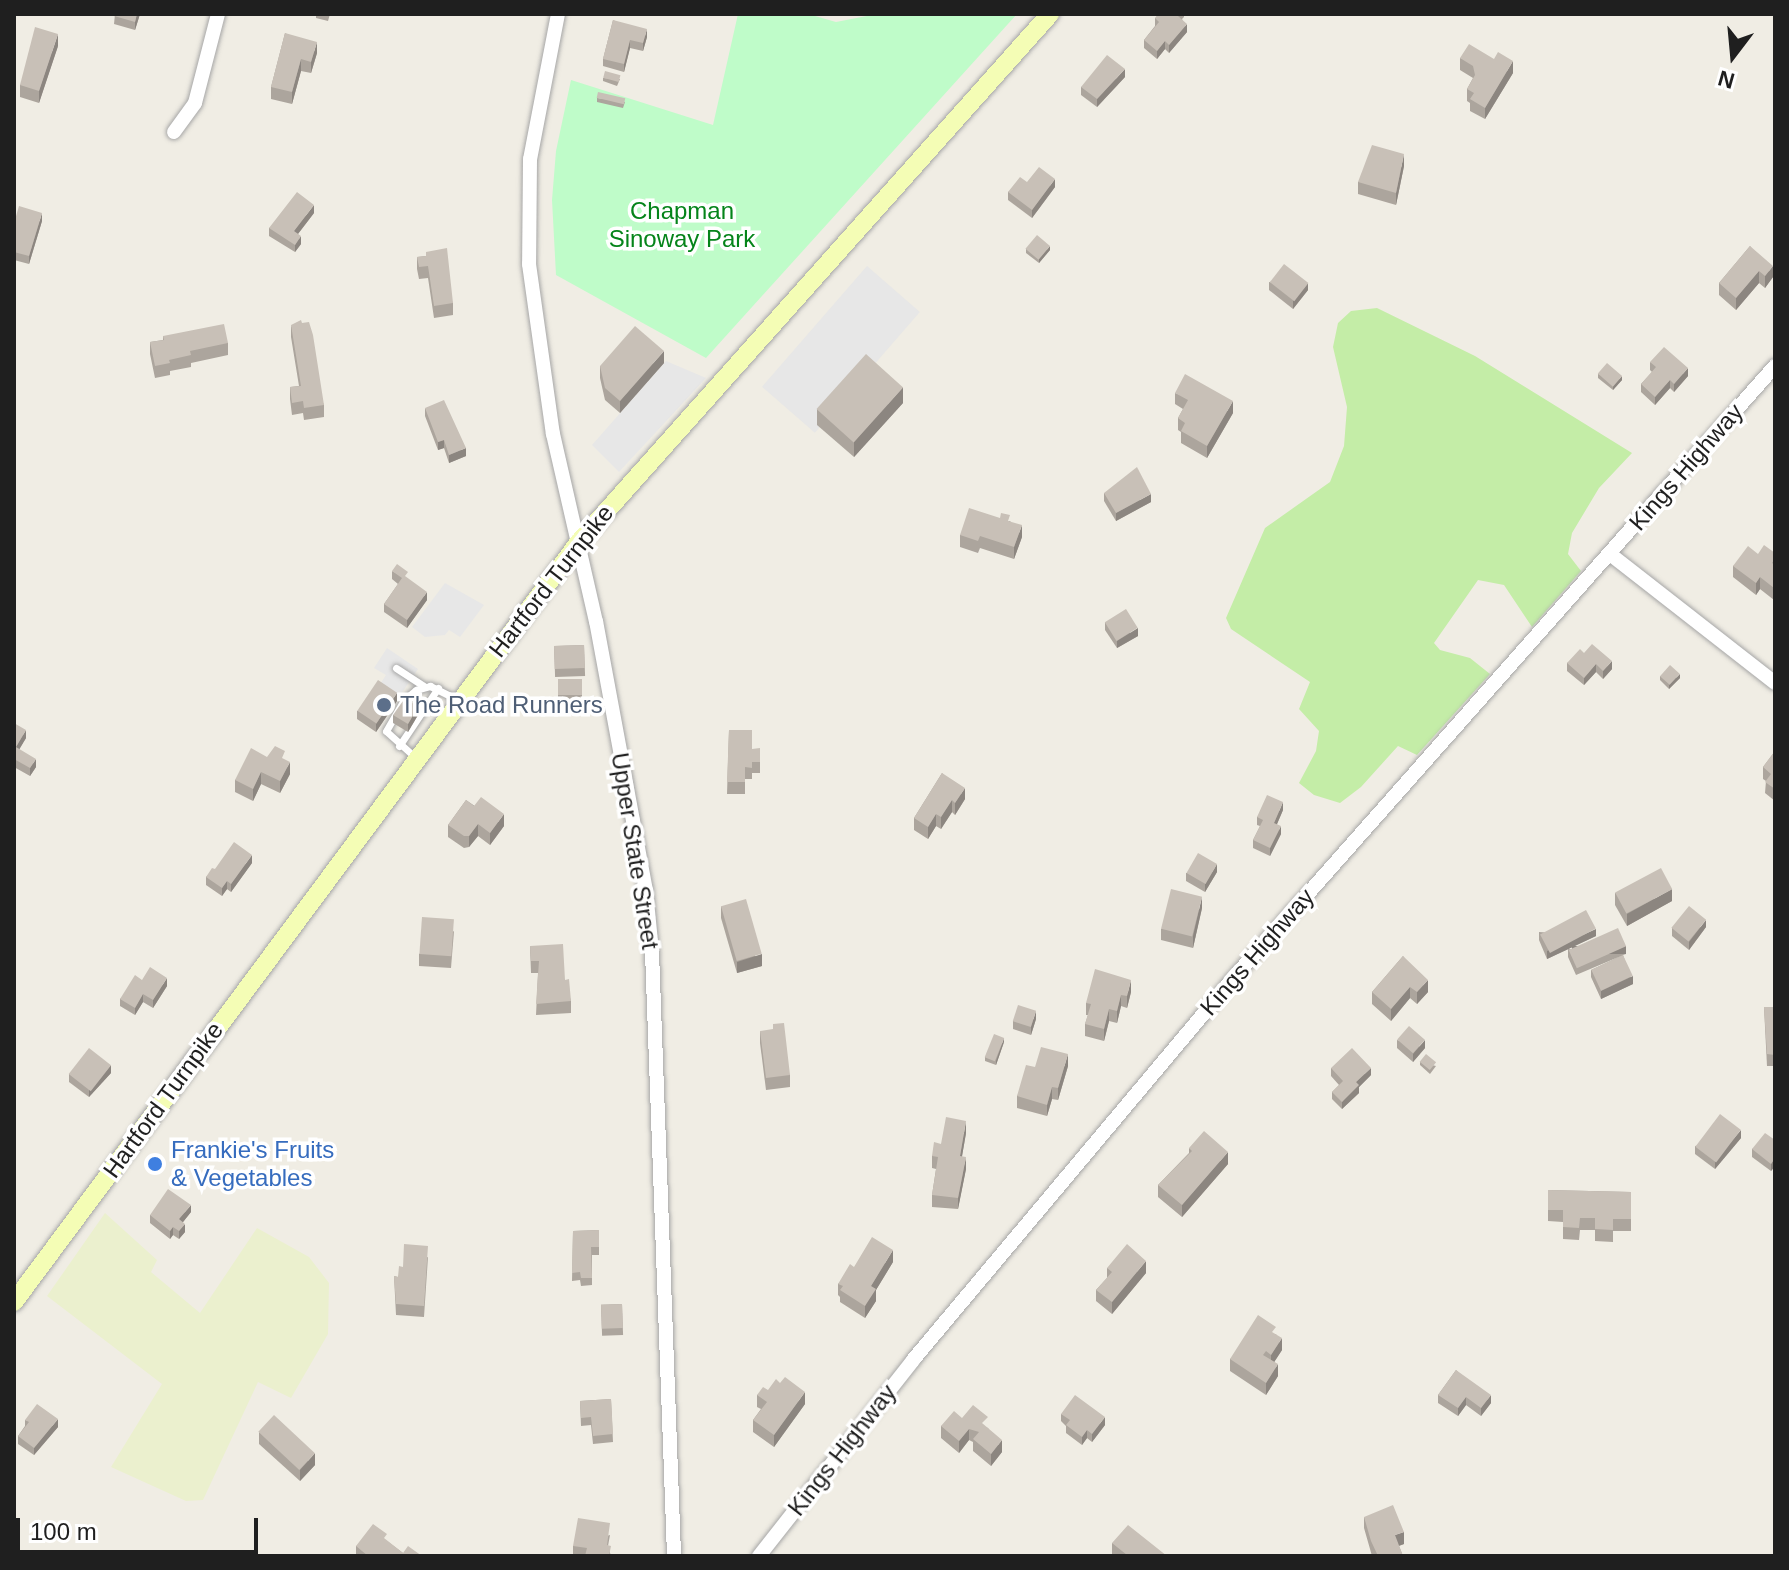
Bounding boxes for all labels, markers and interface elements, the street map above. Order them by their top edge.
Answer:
north arrow [1693,16,1773,96]
text: N [1715,65,1737,94]
park label: Chapman Sinoway Park [609,197,755,253]
street label: Kings Highway [1623,398,1749,536]
street label: Hartford Turnpike [482,499,620,663]
place label: The Road Runners [400,691,603,719]
marker: The Road Runners [375,696,393,714]
street label: Upper State Street [605,751,665,951]
street label: Kings Highway [1194,883,1320,1021]
street label: Hartford Turnpike [97,1016,229,1184]
place label: Frankie's Fruits & Vegetables [171,1136,334,1192]
marker: Frankie's Fruits & Vegetables [146,1155,164,1173]
street label: Kings Highway [782,1379,902,1521]
scale bar [20,1502,262,1552]
text: 100 m [30,1518,97,1545]

